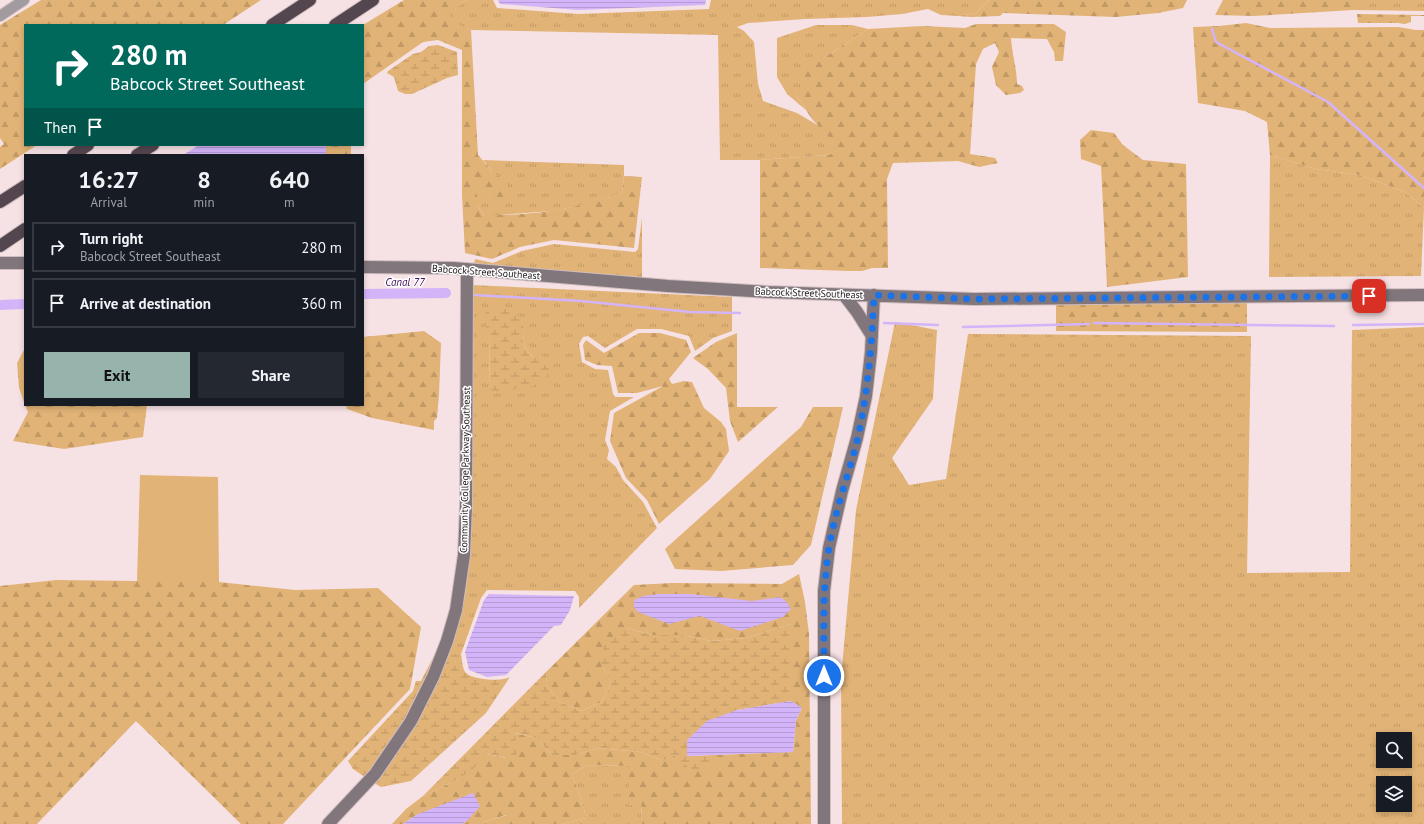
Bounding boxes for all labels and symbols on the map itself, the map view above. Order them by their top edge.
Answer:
street label: Babcock Street Southeast [432,262,541,282]
water label: Canal 77 [385,275,426,289]
pin [1352,279,1386,313]
street label: Babcock Street Southeast [755,285,864,301]
street label: Community College Parkway Southeast [457,386,473,553]
position arrow [803,655,845,697]

